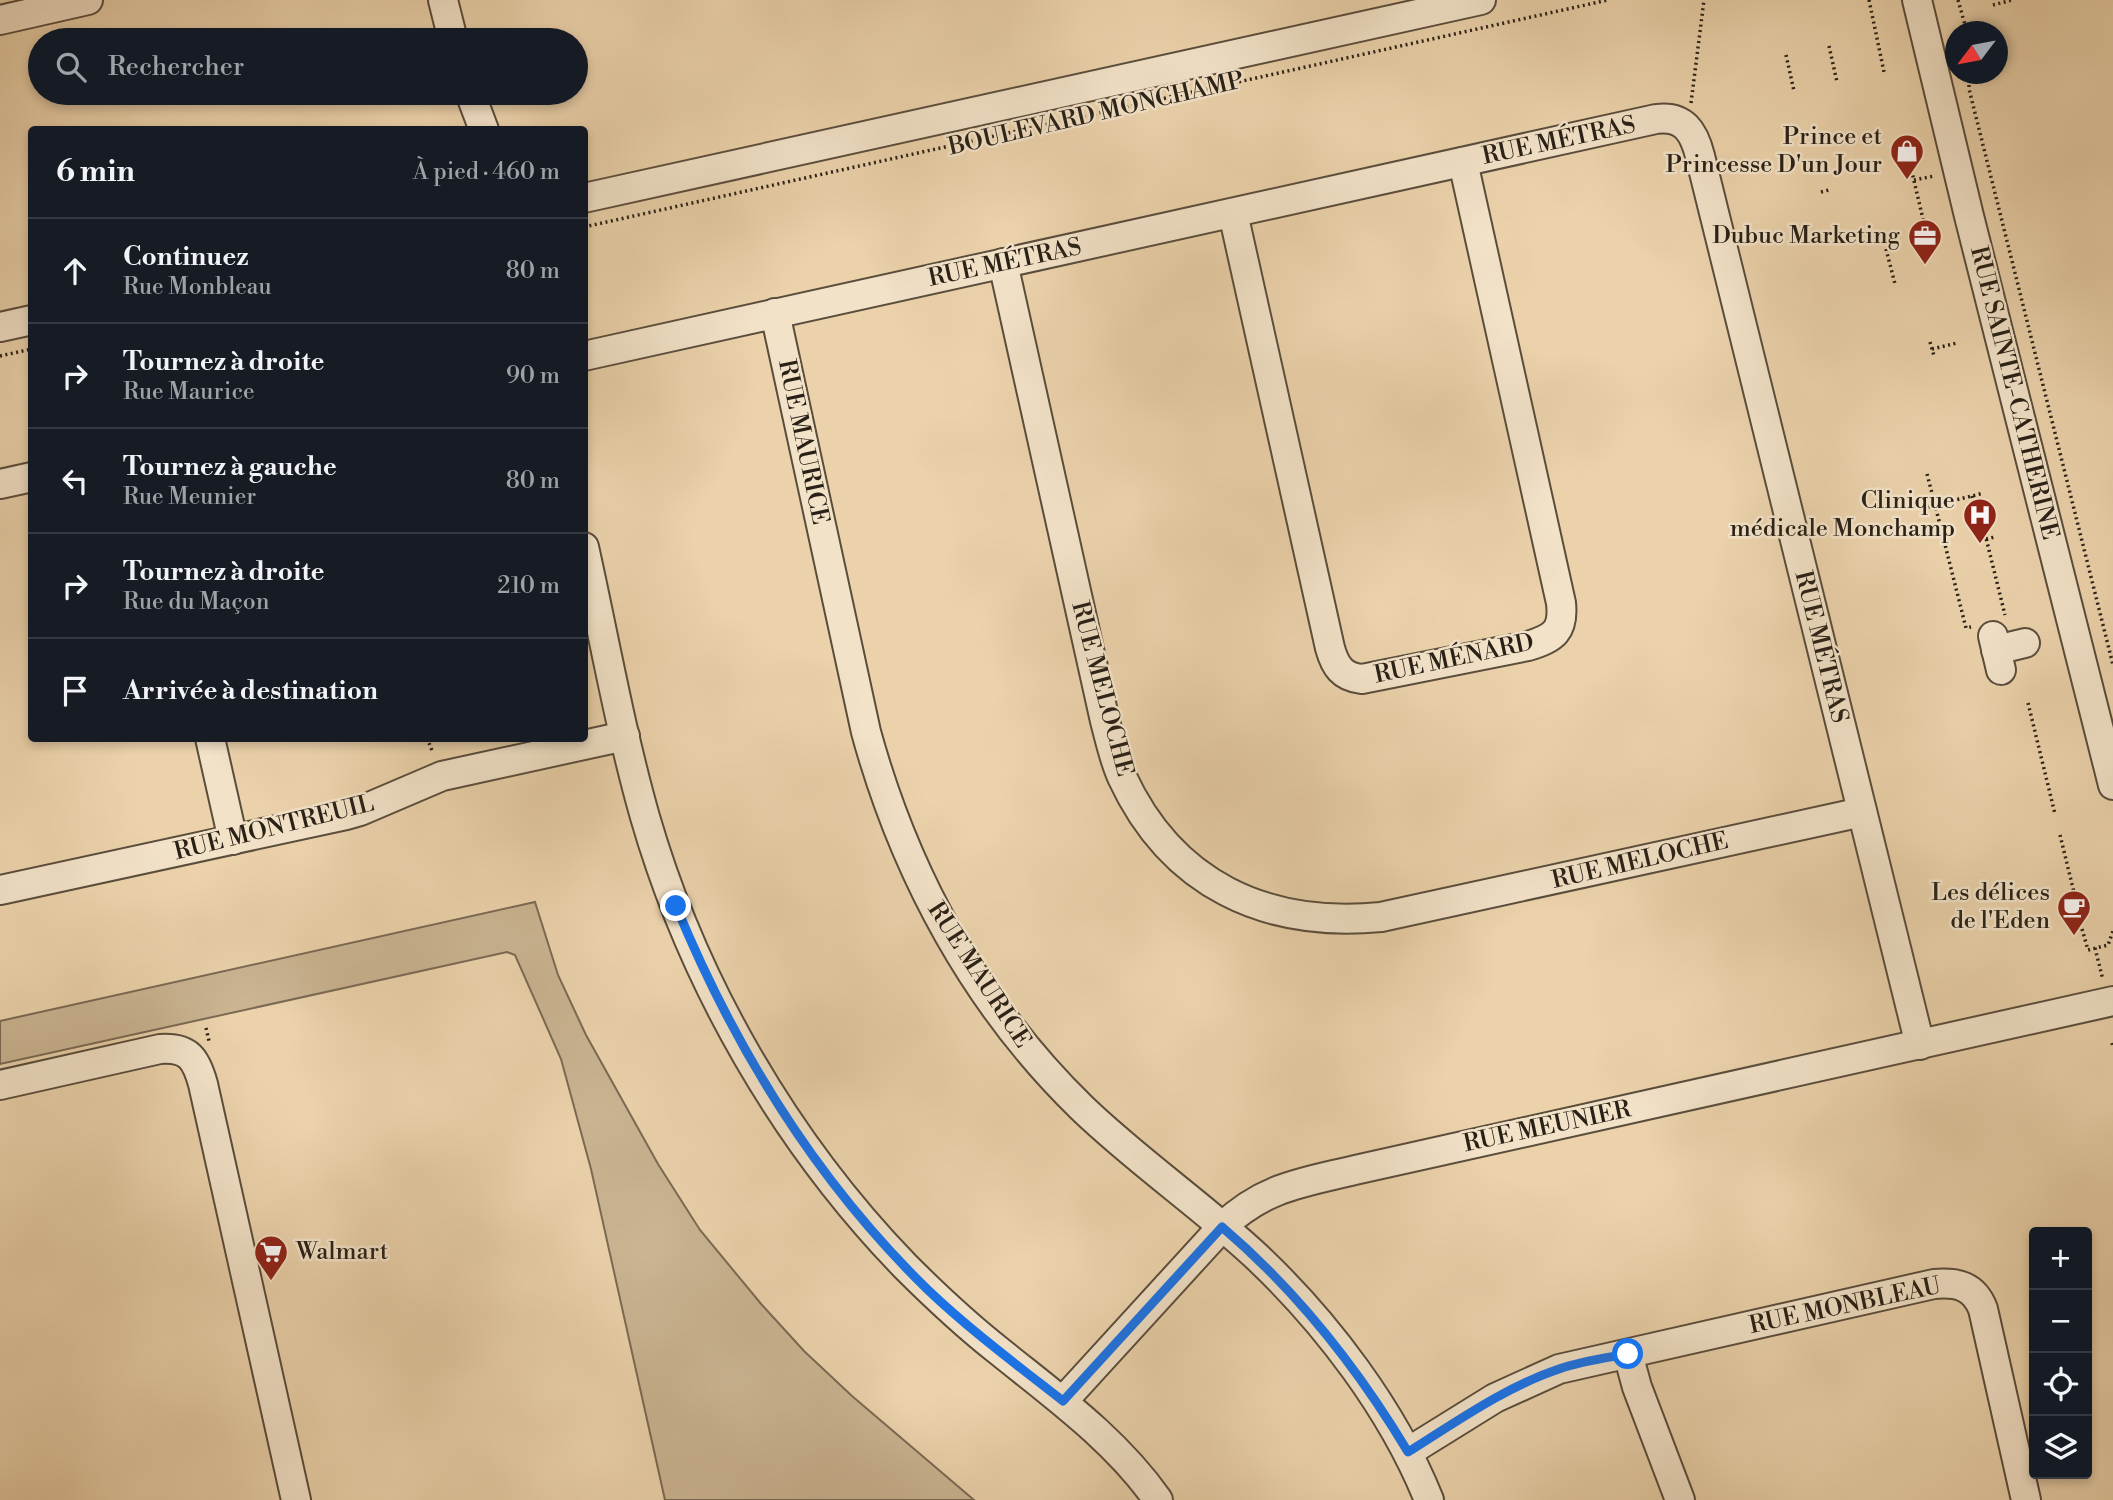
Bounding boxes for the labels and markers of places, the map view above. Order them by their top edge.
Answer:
place label: Prince et Princesse D'un Jour [1665,122,1882,180]
shop icon: Prince et Princesse D'un Jour [1888,132,1926,181]
office icon: Dubuc Marketing [1906,217,1944,266]
place label: Dubuc Marketing [1712,221,1901,251]
place label: Clinique médicale Monchamp [1730,486,1955,544]
hospital icon: Clinique médicale Monchamp [1961,496,1999,545]
place label: Les délices de l'Eden [1931,878,2050,936]
cafe icon: Les délices de l'Eden [2055,888,2093,937]
supermarket icon: Walmart [252,1233,290,1282]
place label: Walmart [295,1237,389,1267]

